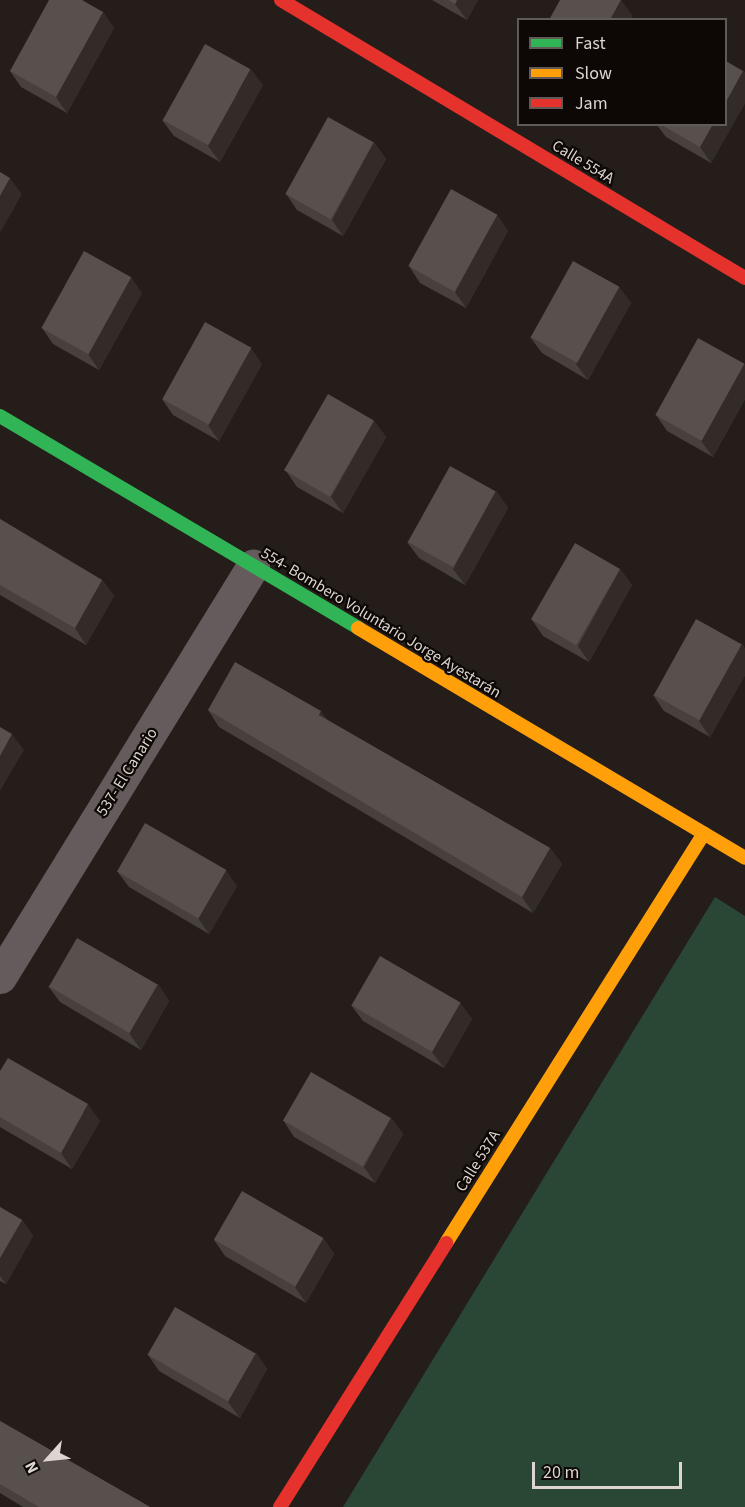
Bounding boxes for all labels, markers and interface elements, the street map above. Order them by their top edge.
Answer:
legend [517,18,727,126]
text: Fast [575,31,606,56]
text: Slow [575,61,612,86]
text: Jam [575,91,608,116]
street label: Calle 554A [548,136,618,188]
street label: 554- Bombero Voluntario Jorge Ayestarán [258,544,504,702]
street label: 537- El Canario [92,725,162,819]
street label: Calle 537A [452,1127,504,1195]
north arrow [18,1429,78,1489]
scale bar [535,1450,685,1488]
text: N [20,1457,44,1477]
text: 20 m [543,1460,579,1485]

